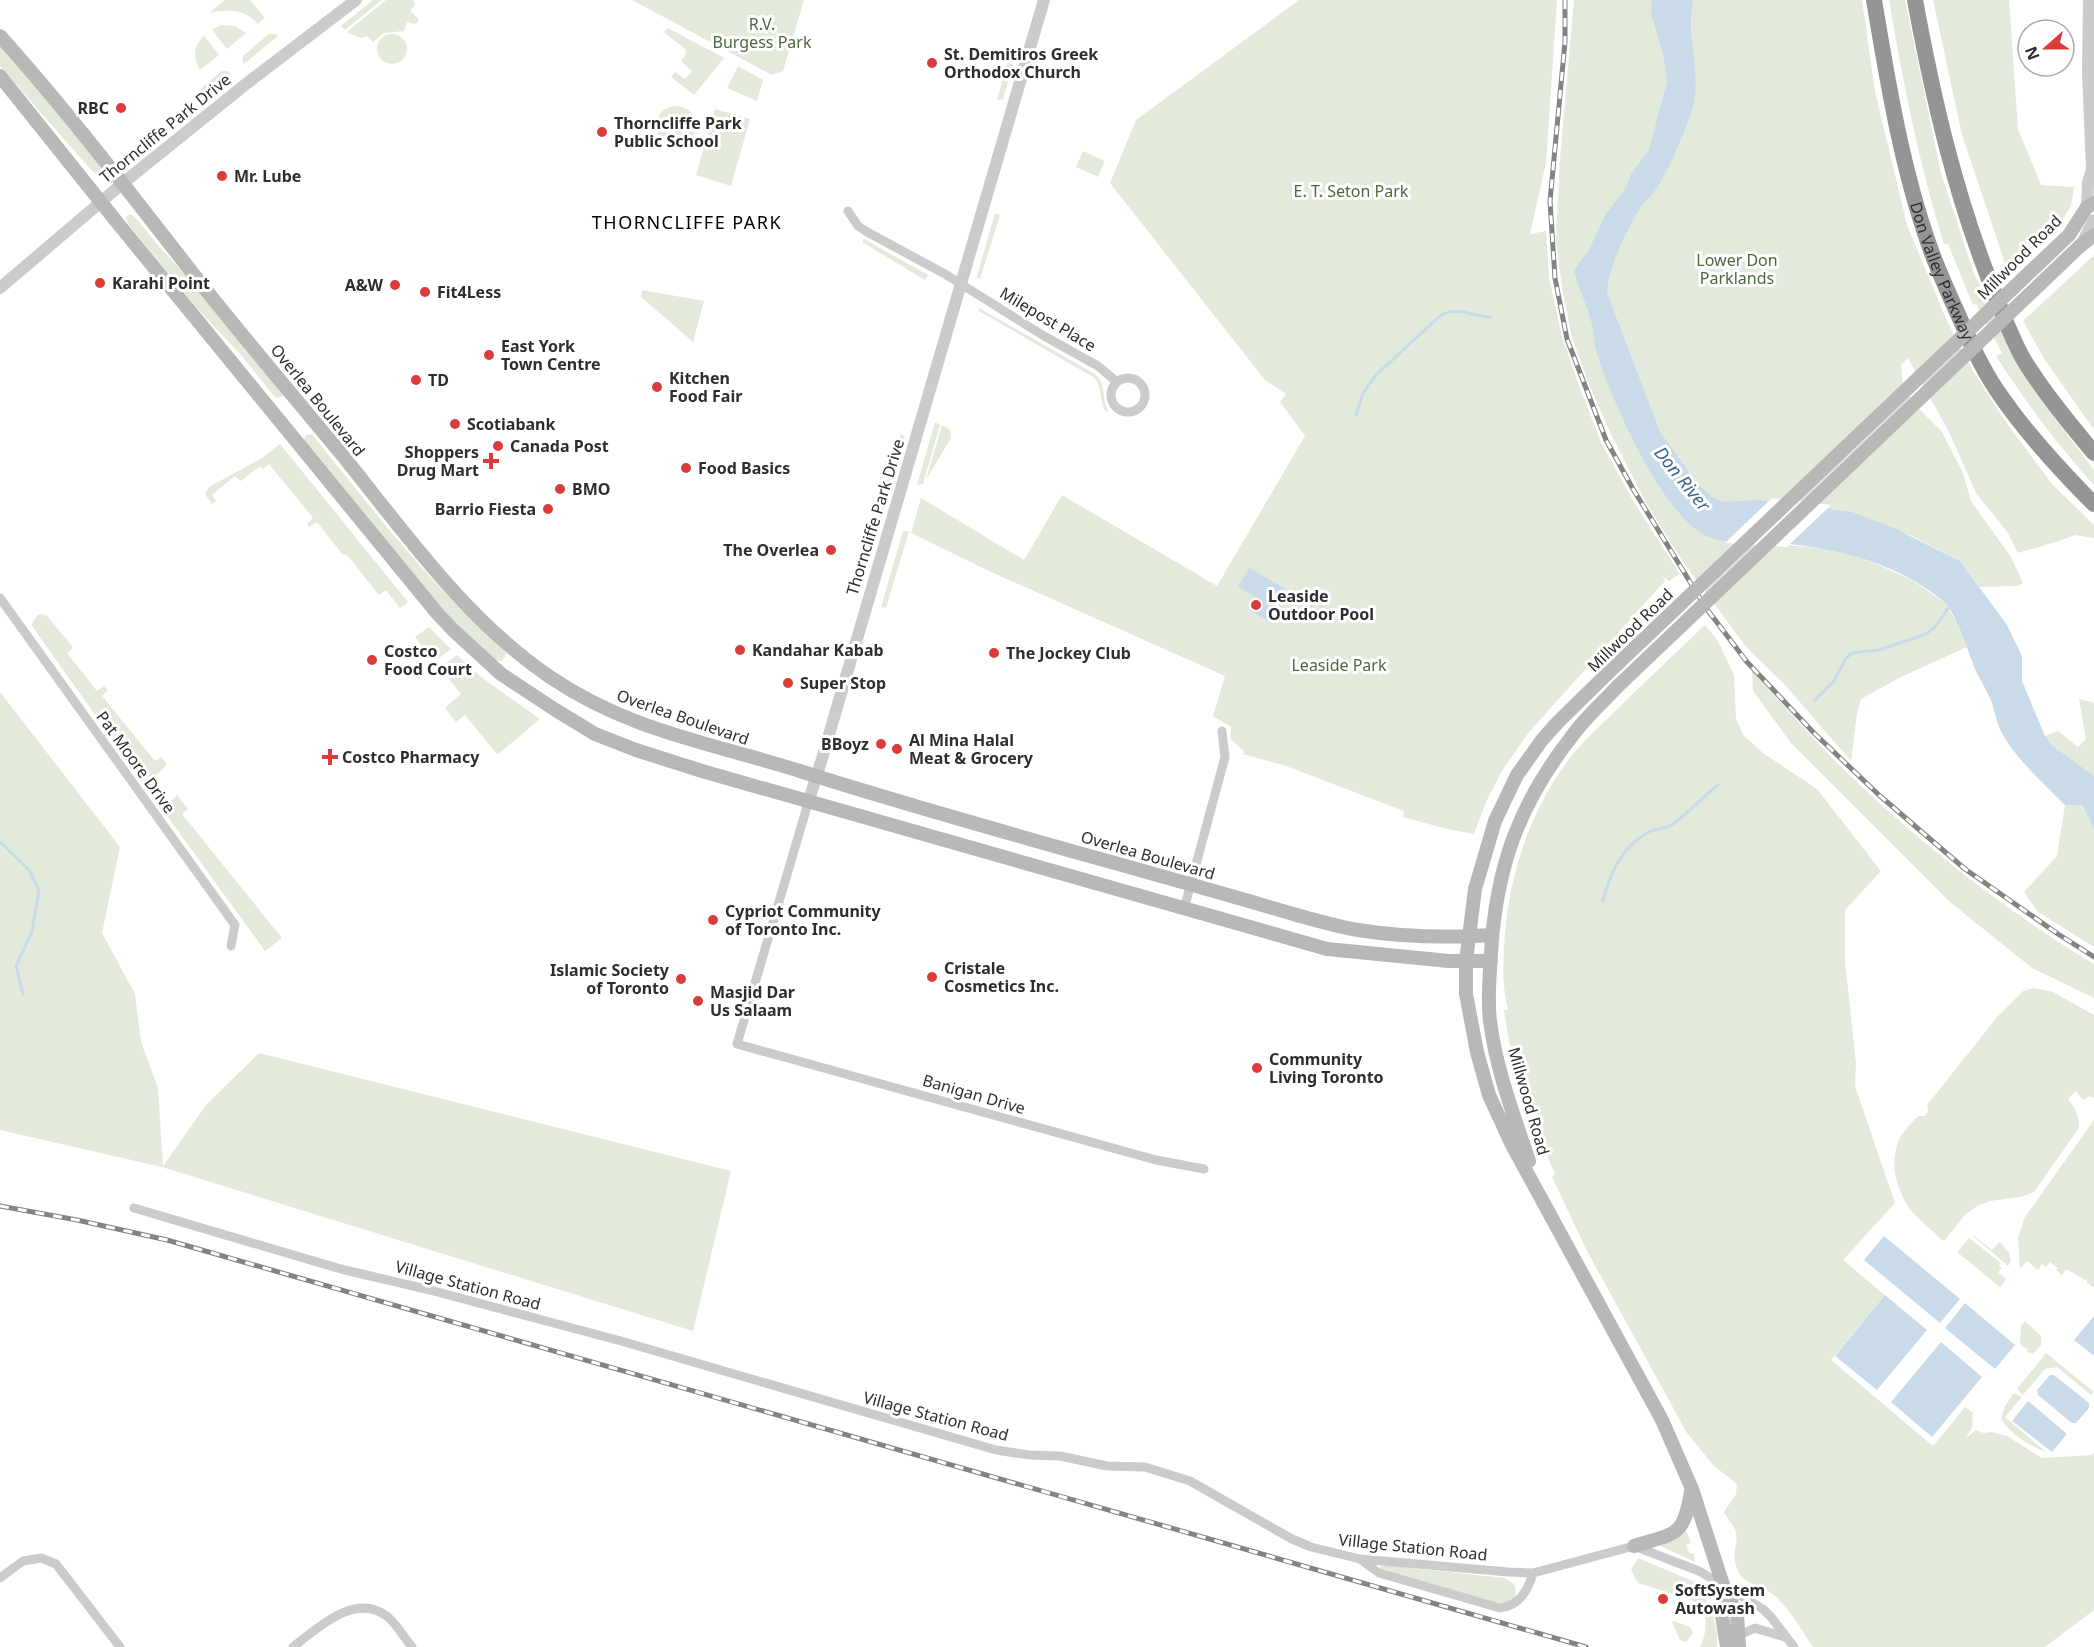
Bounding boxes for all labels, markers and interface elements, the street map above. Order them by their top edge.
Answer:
park label: R.V. Burgess Park [713,13,812,53]
north arrow [2016,18,2076,78]
place label: St. Demitiros Greek Orthodox Church [944,43,1098,83]
text: N [2019,43,2045,63]
marker: St. Demitiros Greek Orthodox Church [925,56,939,70]
street label: Thorncliffe Park Drive [95,68,235,188]
place label: RBC [78,97,109,119]
marker: RBC [114,101,128,115]
place label: Thorncliffe Park Public School [614,112,742,152]
marker: Thorncliffe Park Public School [595,125,609,139]
place label: Mr. Lube [234,165,301,187]
marker: Mr. Lube [215,169,229,183]
park label: E. T. Seton Park [1294,180,1409,202]
street label: Don Valley Parkway [1905,199,1979,344]
district label: THORNCLIFFE PARK [592,210,782,234]
street label: Millwood Road [1972,210,2066,304]
park label: Lower Don Parklands [1696,249,1778,289]
place label: Karahi Point [112,272,210,294]
place label: A&W [345,274,384,296]
marker: Karahi Point [93,276,107,290]
marker: A&W [388,278,402,292]
place label: Fit4Less [437,281,501,303]
street label: Milepost Place [996,282,1100,356]
marker: Fit4Less [418,285,432,299]
place label: East York Town Centre [501,335,601,375]
street label: Overlea Boulevard [266,339,370,461]
marker: East York Town Centre [482,348,496,362]
place label: Kitchen Food Fair [669,367,742,407]
place label: TD [428,369,449,391]
marker: TD [409,373,423,387]
marker: Kitchen Food Fair [650,380,664,394]
place label: Scotiabank [467,413,555,435]
marker: Scotiabank [448,417,462,431]
place label: Canada Post [510,435,609,457]
street label: Thorncliffe Park Drive [841,436,909,598]
marker: Canada Post [491,439,505,453]
place label: Shoppers Drug Mart [397,441,479,481]
water label: Don River [1649,441,1717,516]
marker: Shoppers Drug Mart [484,454,498,468]
place label: Food Basics [698,457,790,479]
marker: Food Basics [679,461,693,475]
place label: BMO [572,478,610,500]
marker: BMO [553,482,567,496]
place label: Barrio Fiesta [435,498,536,520]
marker: Barrio Fiesta [541,502,555,516]
place label: The Overlea [723,539,819,561]
marker: The Overlea [824,543,838,557]
street label: Millwood Road [1582,583,1678,677]
place label: Leaside Outdoor Pool [1268,585,1374,625]
marker: Leaside Outdoor Pool [1249,598,1263,612]
place label: Kandahar Kabab [752,639,884,661]
place label: Costco Food Court [384,640,472,680]
place label: The Jockey Club [1006,642,1131,664]
marker: Kandahar Kabab [733,643,747,657]
marker: The Jockey Club [987,646,1001,660]
marker: Costco Food Court [365,653,379,667]
park label: Leaside Park [1291,654,1387,676]
place label: Super Stop [800,672,886,694]
marker: Super Stop [781,676,795,690]
street label: Overlea Boulevard [614,684,752,750]
street label: Pat Moore Drive [91,706,181,818]
place label: Al Mina Halal Meat & Grocery [909,729,1034,769]
place label: BBoyz [821,733,869,755]
marker: BBoyz [874,737,888,751]
marker: Al Mina Halal Meat & Grocery [890,742,904,756]
place label: Costco Pharmacy [342,746,480,768]
marker: Costco Pharmacy [323,750,337,764]
street label: Overlea Boulevard [1078,825,1218,885]
place label: Cypriot Community of Toronto Inc. [725,900,882,940]
marker: Cypriot Community of Toronto Inc. [706,913,720,927]
place label: Cristale Cosmetics Inc. [944,957,1059,997]
place label: Islamic Society of Toronto [550,959,670,999]
marker: Cristale Cosmetics Inc. [925,970,939,984]
marker: Islamic Society of Toronto [674,972,688,986]
place label: Masjid Dar Us Salaam [710,981,795,1021]
marker: Masjid Dar Us Salaam [691,994,705,1008]
street label: Millwood Road [1503,1044,1555,1158]
place label: Community Living Toronto [1269,1048,1384,1088]
marker: Community Living Toronto [1250,1061,1264,1075]
street label: Banigan Drive [920,1069,1028,1119]
street label: Village Station Road [393,1255,543,1315]
street label: Village Station Road [861,1386,1011,1446]
street label: Village Station Road [1337,1528,1489,1566]
place label: SoftSystem Autowash [1675,1579,1765,1619]
marker: SoftSystem Autowash [1656,1592,1670,1606]

